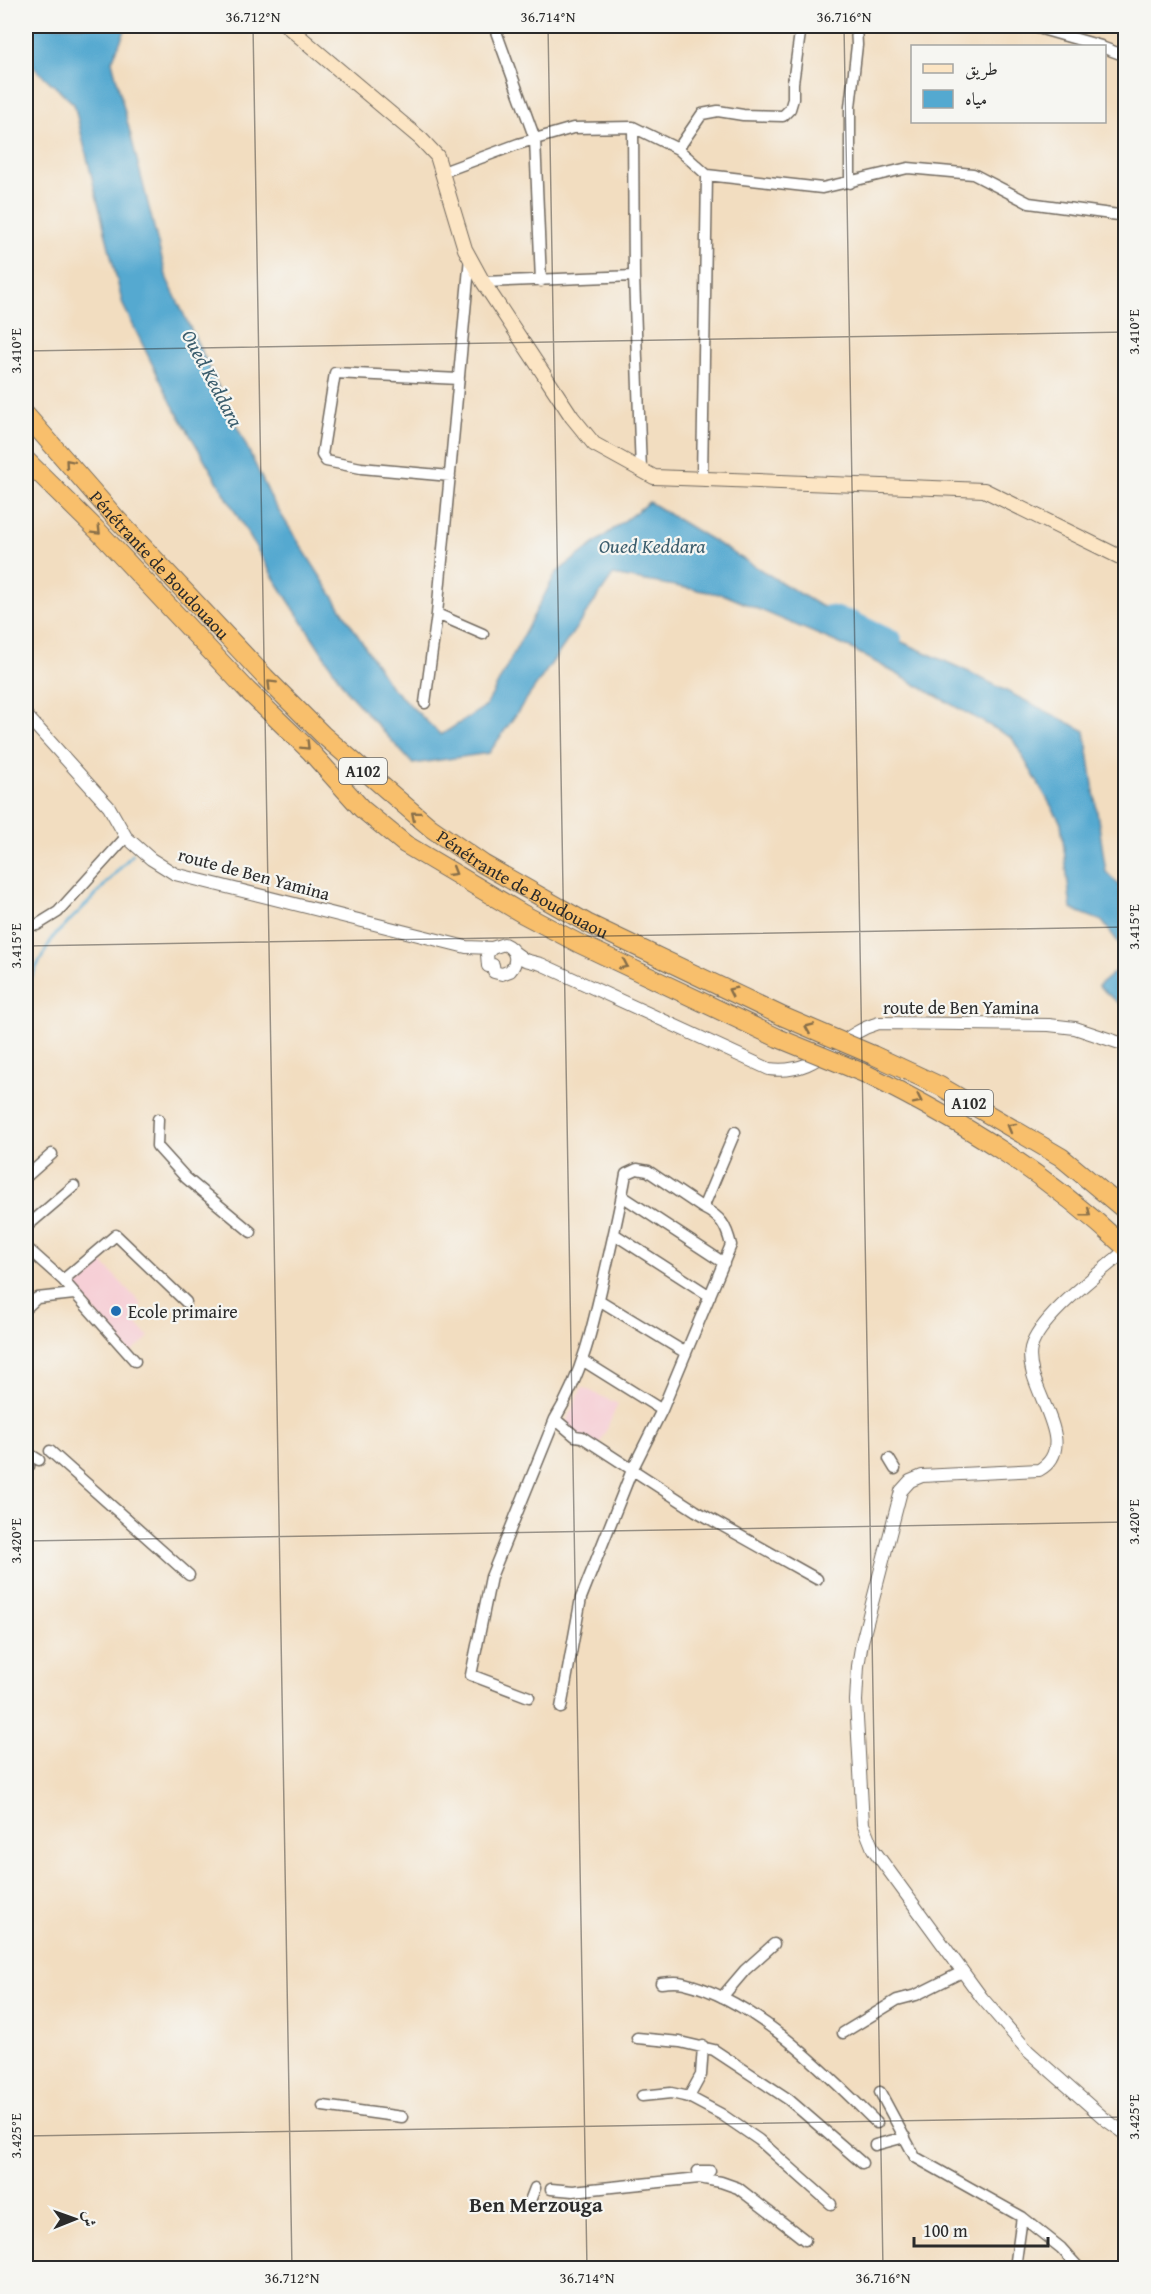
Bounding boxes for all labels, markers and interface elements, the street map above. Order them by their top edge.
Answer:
text: 36.712°N [226,6,281,27]
text: 36.714°N [521,6,576,27]
text: 36.716°N [817,6,872,27]
legend [911,45,1106,123]
text: طريق [965,55,998,82]
text: مياه [965,85,987,112]
text: 3.410°E [1123,309,1144,355]
water label: Oued Keddara [175,324,251,433]
text: 3.410°E [5,328,26,374]
one-way arrow [65,459,76,470]
street label: Pénétrante de Boudouaou [84,484,237,645]
one-way arrow [90,523,101,534]
water label: Oued Keddara [599,531,706,560]
one-way arrow [268,680,279,691]
one-way arrow [298,739,309,750]
road number: A102 [339,758,387,784]
one-way arrow [411,811,422,822]
street label: Pénétrante de Boudouaou [432,823,613,945]
street label: route de Ben Yamina [175,841,333,907]
one-way arrow [447,865,457,876]
text: 3.415°E [1123,904,1144,950]
text: 3.415°E [5,923,26,969]
one-way arrow [618,957,629,969]
one-way arrow [727,987,738,999]
street label: route de Ben Yamina [883,994,1040,1021]
one-way arrow [805,1023,816,1035]
road number: A102 [945,1090,993,1116]
one-way arrow [912,1092,923,1104]
one-way arrow [1007,1123,1017,1135]
one-way arrow [1080,1206,1091,1217]
place label: Ecole primaire [128,1298,238,1325]
marker: Ecole primaire [109,1304,123,1318]
text: 3.420°E [1123,1499,1144,1545]
text: 3.420°E [5,1518,26,1564]
text: 3.425°E [1123,2094,1144,2140]
text: 3.425°E [5,2113,26,2159]
north arrow [45,2189,105,2249]
district label: Ben Merzouga [469,2189,603,2220]
scale bar [914,2210,1048,2248]
text: ش [78,2211,102,2227]
text: 100 m [923,2217,968,2244]
text: 36.712°N [265,2267,320,2288]
text: 36.714°N [560,2267,615,2288]
text: 36.716°N [856,2267,911,2288]

